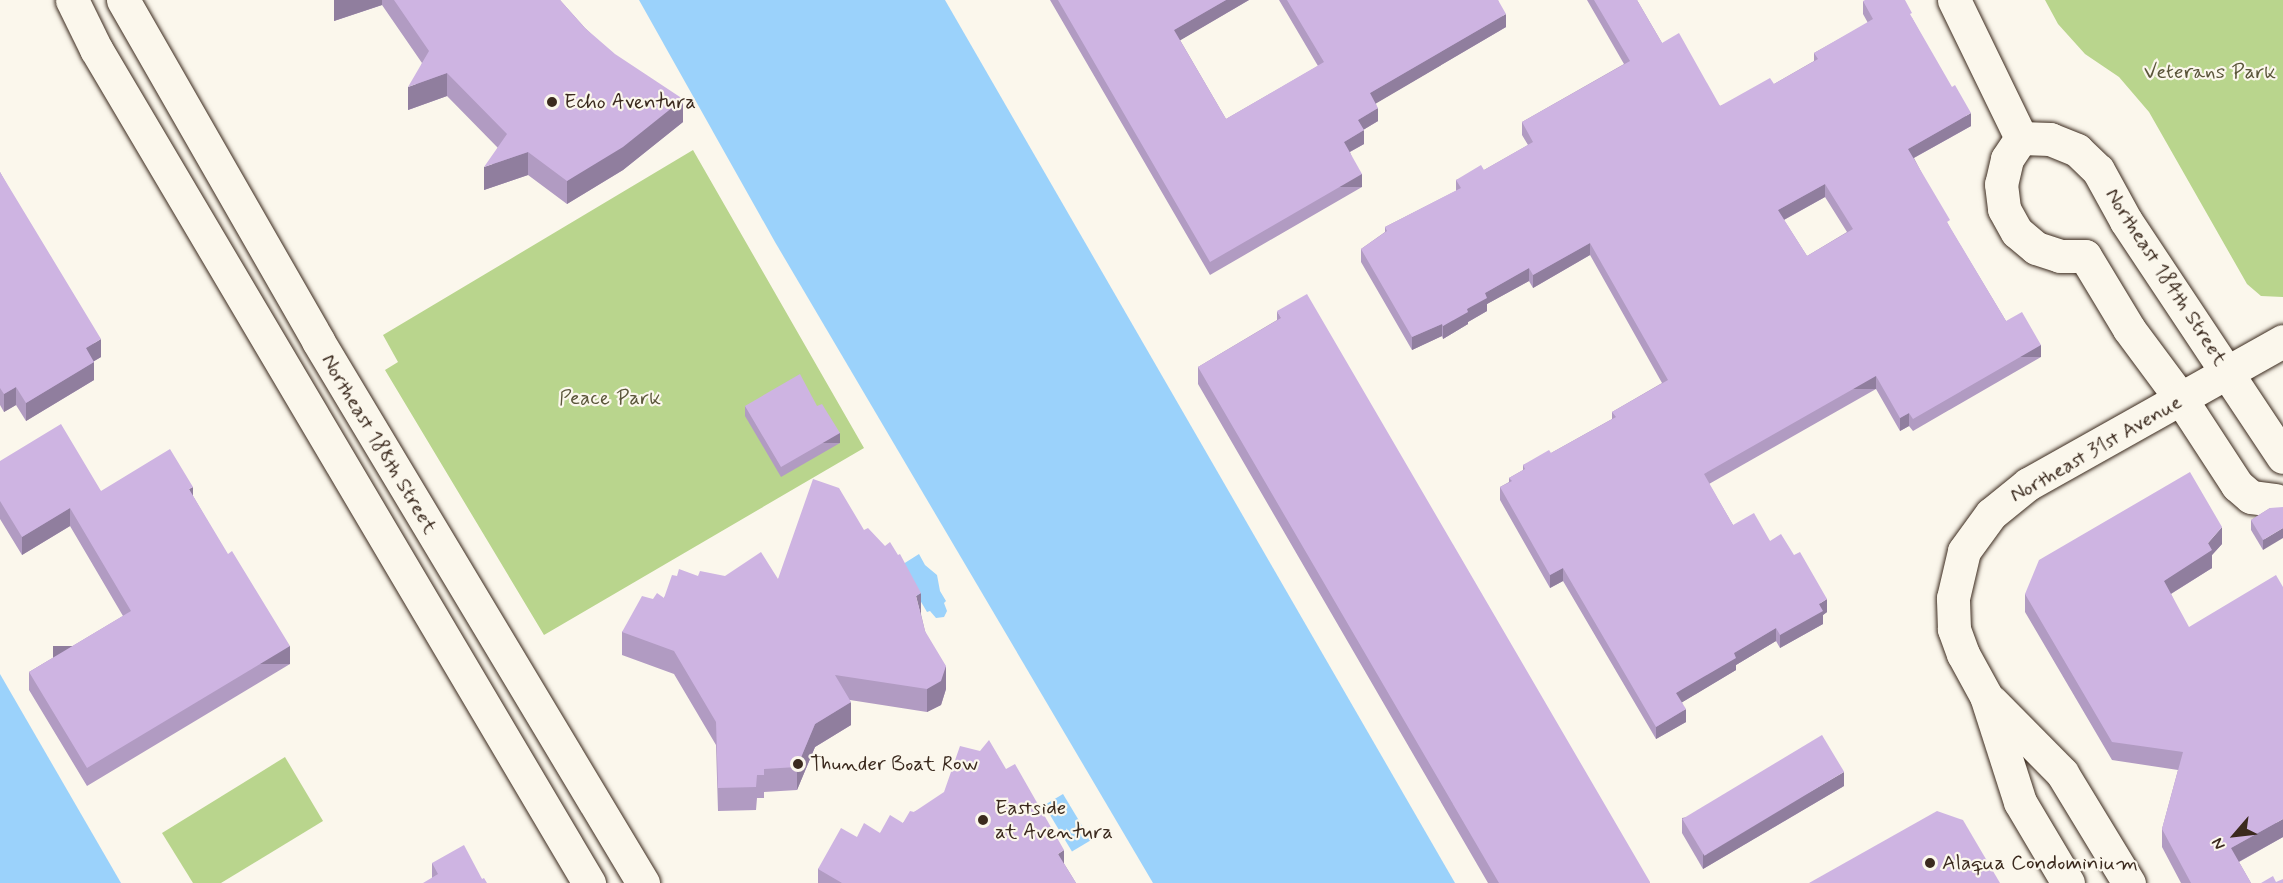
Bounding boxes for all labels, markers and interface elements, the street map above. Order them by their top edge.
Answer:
park label: Veterans Park [2146,59,2274,85]
place label: Echo Aventura [564,89,696,115]
marker: Echo Aventura [545,95,559,109]
street label: Northeast 184th Street [2099,184,2233,370]
street label: Northeast 188th Street [315,350,443,538]
park label: Peace Park [561,385,659,411]
street label: Northeast 31st Avenue [2006,390,2186,508]
place label: Thunder Boat Row [810,751,971,777]
marker: Thunder Boat Row [791,757,805,771]
place label: Eastside at Aventura [995,795,1107,845]
north arrow [2205,805,2265,865]
marker: Eastside at Aventura [976,813,990,827]
text: N [2207,834,2230,853]
place label: Alaqua Condominium [1942,850,2135,876]
marker: Alaqua Condominium [1923,856,1937,870]

